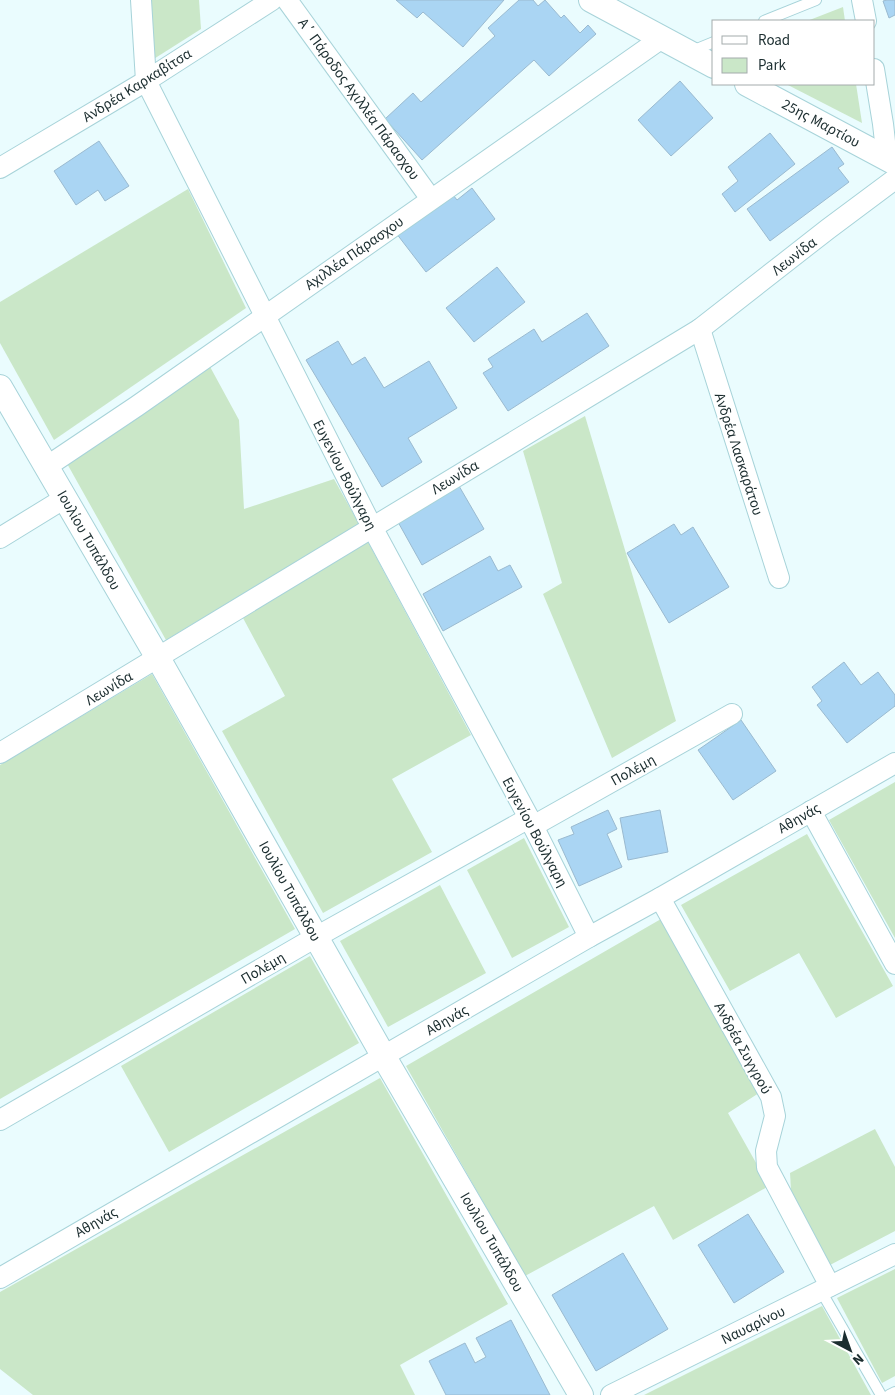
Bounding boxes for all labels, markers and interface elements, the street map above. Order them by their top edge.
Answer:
street label: Α΄ Πάροδος Αχιλλέα Πάρασχου [293,14,425,185]
legend [712,20,875,85]
text: Road [758,30,790,51]
street label: Ανδρέα Καρκαβίτσα [79,43,196,127]
text: Park [758,55,787,76]
street label: 25ης Μαρτίου [778,94,864,153]
street label: Αχιλλέα Πάρασχου [301,211,408,295]
street label: Λεωνίδα [767,232,822,281]
street label: Ανδρέα Λασκαράτου [709,390,768,518]
street label: Ευγενίου Βούλγαρη [308,416,382,534]
street label: Λεωνίδα [428,455,483,500]
street label: Ιουλίου Τυπάλδου [51,486,126,594]
street label: Λεωνίδα [82,666,137,711]
street label: Πολέμη [607,750,659,791]
street label: Ευγενίου Βούλγαρη [497,773,572,891]
street label: Αθηνάς [774,798,825,839]
street label: Ιουλίου Τυπάλδου [253,837,326,945]
street label: Πολέμη [237,947,289,990]
street label: Ανδρέα Συγγρού [709,999,776,1098]
street label: Αθηνάς [422,1000,473,1041]
street label: Ιουλίου Τυπάλδου [454,1188,529,1296]
street label: Αθηνάς [71,1202,122,1243]
street label: Ναυαρίνου [718,1301,789,1350]
north arrow [825,1325,875,1375]
text: N [848,1348,868,1370]

